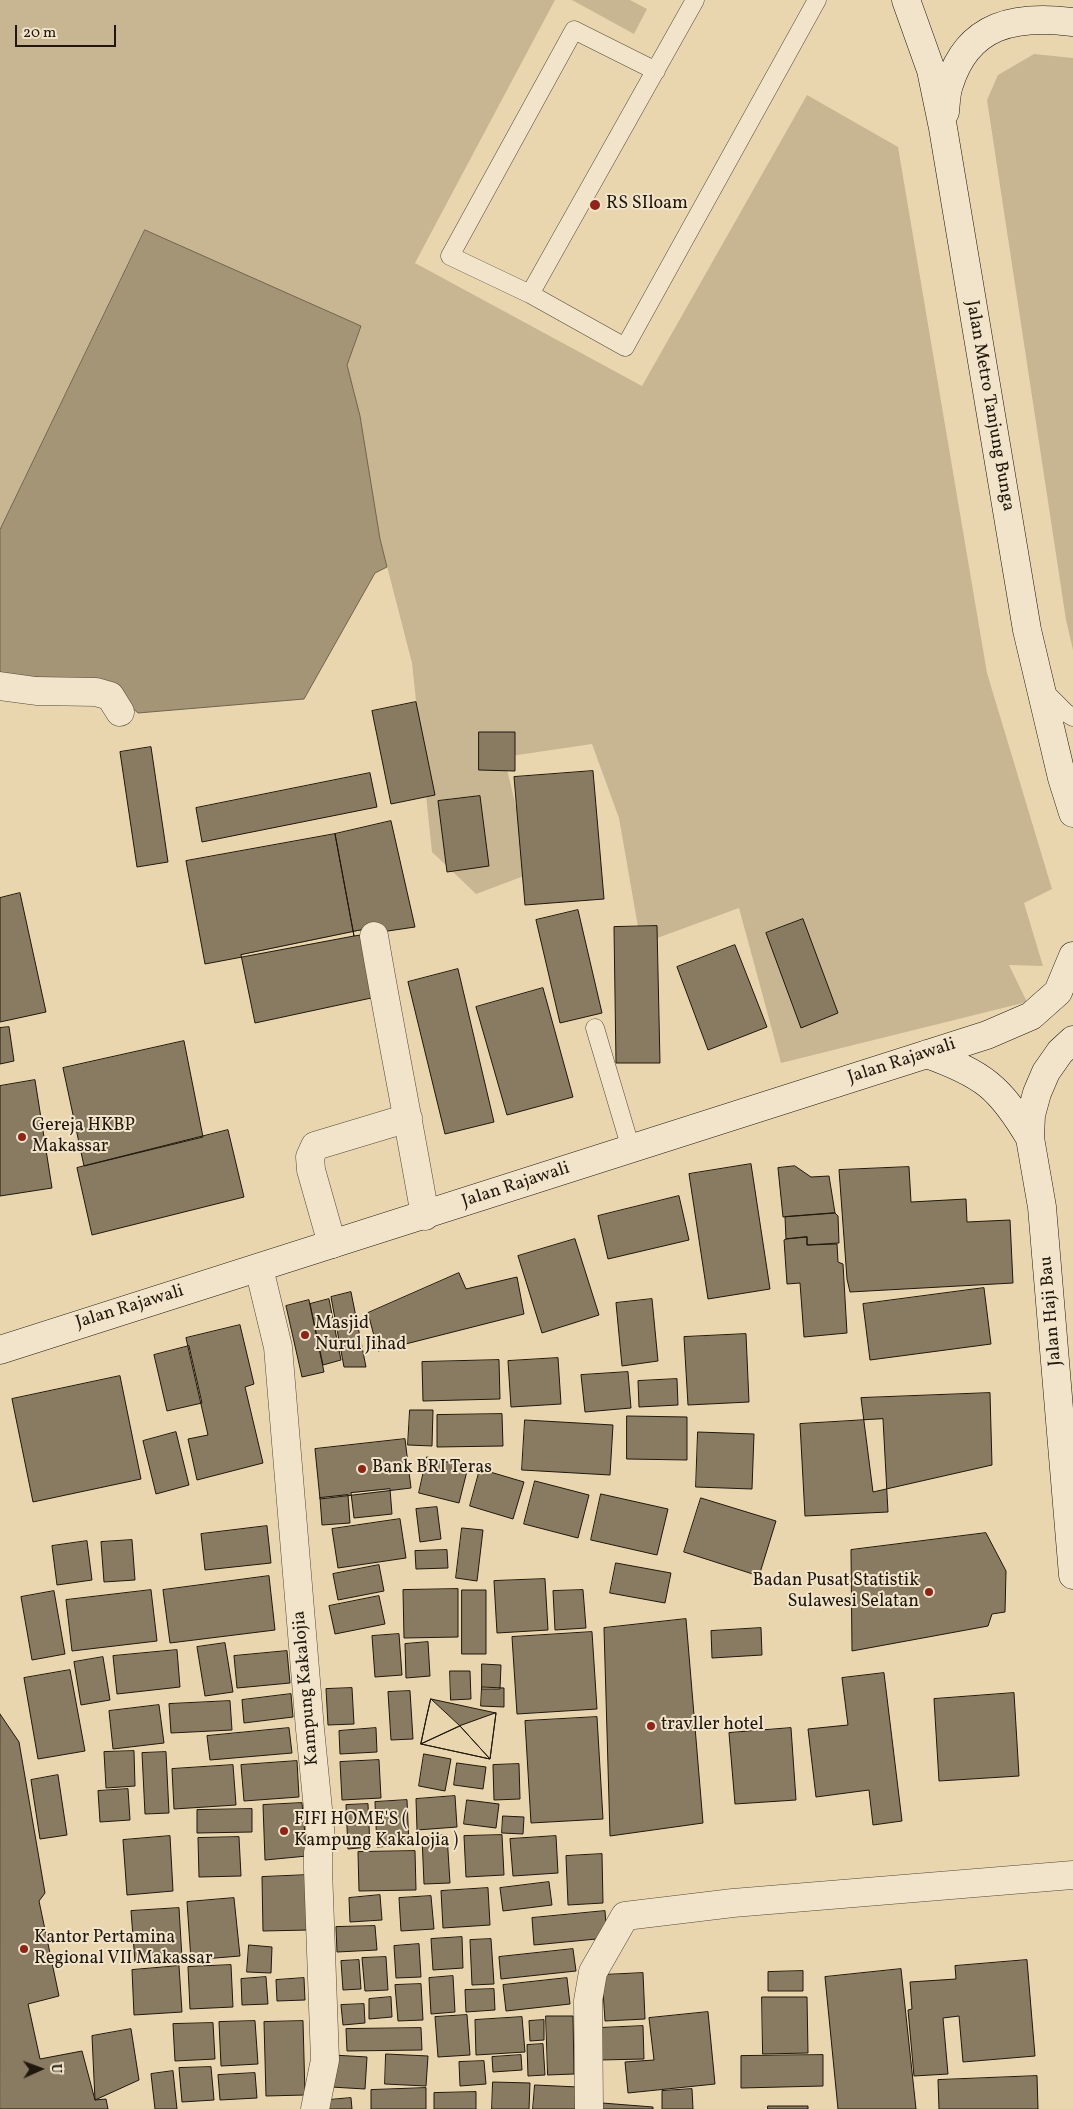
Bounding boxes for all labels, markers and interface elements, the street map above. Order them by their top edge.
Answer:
scale bar [18,15,119,47]
text: 20 m [23,23,56,44]
place label: RS SIloam [606,194,688,216]
marker: RS SIloam [588,198,602,212]
street label: Jalan Metro Tanjung Bunga [960,299,1018,513]
street label: Jalan Rajawali [845,1034,959,1090]
place label: Gereja HKBP Makassar [32,1116,135,1158]
marker: Gereja HKBP Makassar [16,1131,28,1143]
street label: Jalan Rajawali [459,1158,573,1214]
street label: Jalan Haji Bau [1036,1255,1068,1367]
street label: Jalan Rajawali [73,1281,187,1335]
place label: Masjid Nurul Jihad [315,1314,406,1356]
marker: Masjid Nurul Jihad [299,1329,311,1341]
place label: Bank BRI Teras [372,1458,492,1480]
marker: Bank BRI Teras [356,1463,368,1475]
place label: Badan Pusat Statistik Sulawesi Selatan [753,1571,919,1614]
marker: Badan Pusat Statistik Sulawesi Selatan [923,1586,935,1598]
street label: Kampung Kakalojia [289,1610,325,1766]
place label: travller hotel [661,1715,764,1737]
marker: travller hotel [645,1720,657,1732]
place label: FIFI HOME'S ( Kampung Kakalojia ) [294,1810,458,1852]
marker: FIFI HOME'S ( Kampung Kakalojia ) [278,1825,290,1837]
place label: Kantor Pertamina Regional VII Makassar [34,1928,212,1970]
marker: Kantor Pertamina Regional VII Makassar [18,1943,30,1955]
north arrow [15,2044,65,2094]
text: U [46,2063,65,2074]

